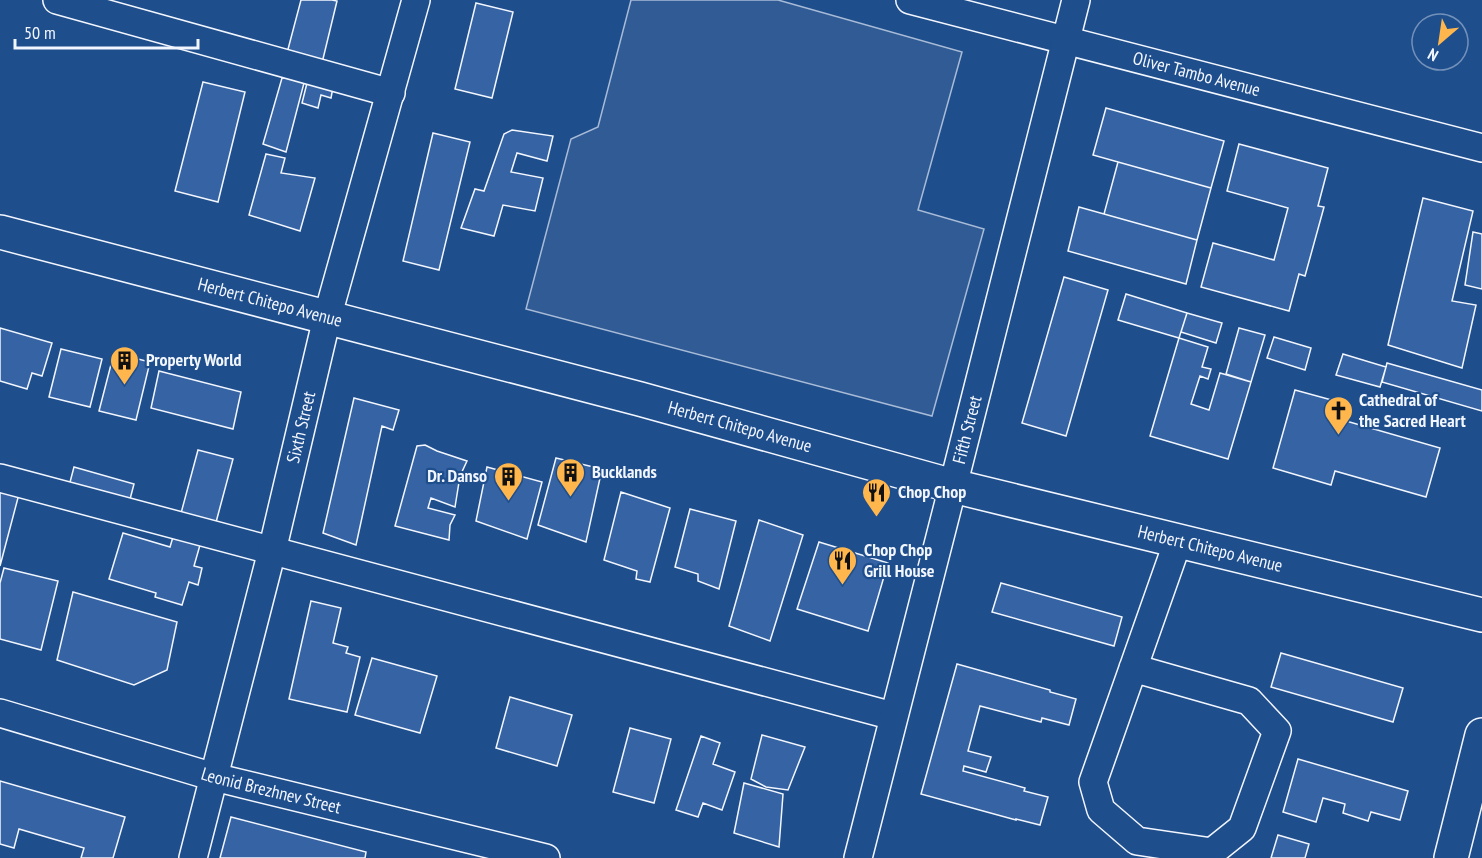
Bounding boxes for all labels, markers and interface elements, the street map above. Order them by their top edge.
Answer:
scale bar [15,12,198,50]
north arrow [1410,12,1470,72]
text: 50 m [24,21,56,44]
text: N [1424,44,1441,66]
street label: Oliver Tambo Avenue [1131,46,1263,101]
street label: Herbert Chitepo Avenue [195,272,345,332]
building icon: Property World [109,344,141,386]
place label: Property World [146,348,242,371]
place label: Cathedral of the Sacred Heart [1359,388,1466,432]
street label: Sixth Street [281,389,320,465]
street label: Fifth Street [947,393,986,466]
church icon: Cathedral of the Sacred Heart [1322,394,1354,436]
street label: Herbert Chitepo Avenue [665,395,814,457]
building icon: Bucklands [555,456,587,498]
building icon: Dr. Danso [492,460,524,502]
place label: Bucklands [592,460,657,483]
place label: Dr. Danso [427,464,487,487]
restaurant icon: Chop Chop [861,476,893,518]
place label: Chop Chop [898,480,966,503]
street label: Herbert Chitepo Avenue [1136,519,1285,577]
place label: Chop Chop Grill House [864,538,935,582]
restaurant icon: Chop Chop Grill House [827,544,859,586]
street label: Leonid Brezhnev Street [199,762,343,819]

